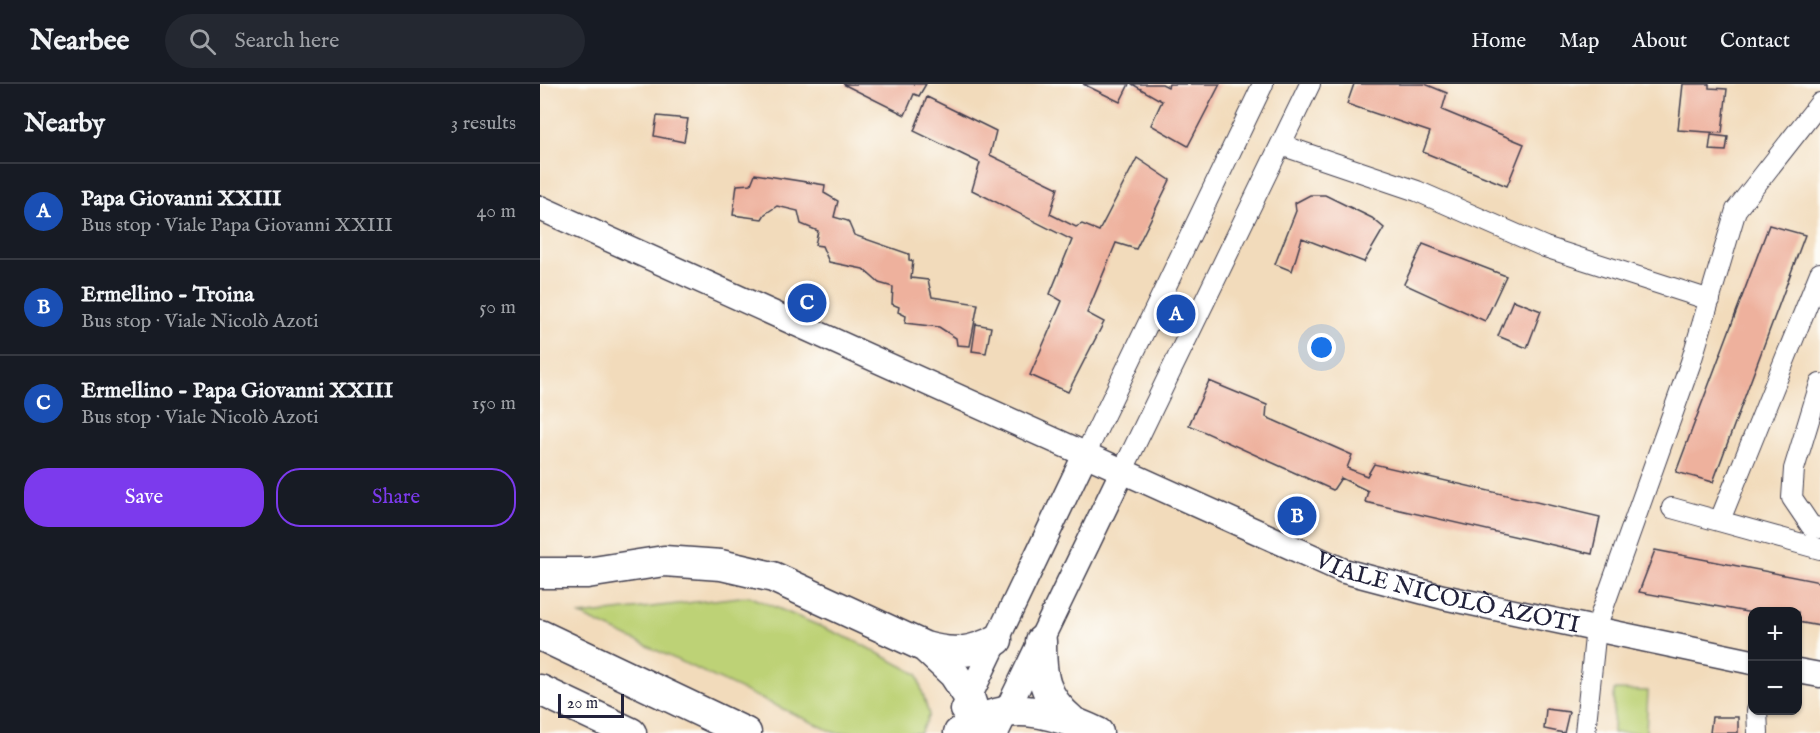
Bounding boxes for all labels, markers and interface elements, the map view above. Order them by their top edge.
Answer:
search box [165,14,585,68]
text: Nearbee [30,24,129,59]
icon: search [186,25,219,58]
text: Search here [234,27,339,55]
text: Home [1471,28,1526,55]
text: Map [1559,28,1599,55]
text: About [1632,28,1687,55]
text: Contact [1720,28,1790,55]
text: Nearby [24,107,105,140]
text: 3 results [451,111,516,136]
text: Papa Giovanni XXIII [81,185,282,213]
text: A [37,199,50,224]
text: 40 m [477,199,516,224]
text: Bus stop · Viale Papa Giovanni XXIII [81,213,393,238]
pin: C [788,280,826,326]
text: Ermellino - Troina [81,281,254,309]
pin: A [1156,292,1196,336]
text: B [37,295,50,320]
text: 50 m [479,295,516,320]
text: Bus stop · Viale Nicolò Azoti [81,309,319,334]
your location [1307,333,1336,362]
text: Ermellino - Papa Giovanni XXIII [81,377,393,405]
text: C [36,391,51,416]
text: 150 m [472,391,516,416]
text: Bus stop · Viale Nicolò Azoti [81,405,319,430]
button: Save [24,468,264,527]
button: Share [276,468,516,527]
pin: B [1278,494,1317,538]
street label: VIALE NICOLÒ AZOTI [1309,544,1583,641]
map controls [1748,607,1802,715]
button: + [1748,607,1802,661]
button: − [1748,661,1802,715]
scale bar [558,691,624,718]
text: 20 m [567,694,598,714]

